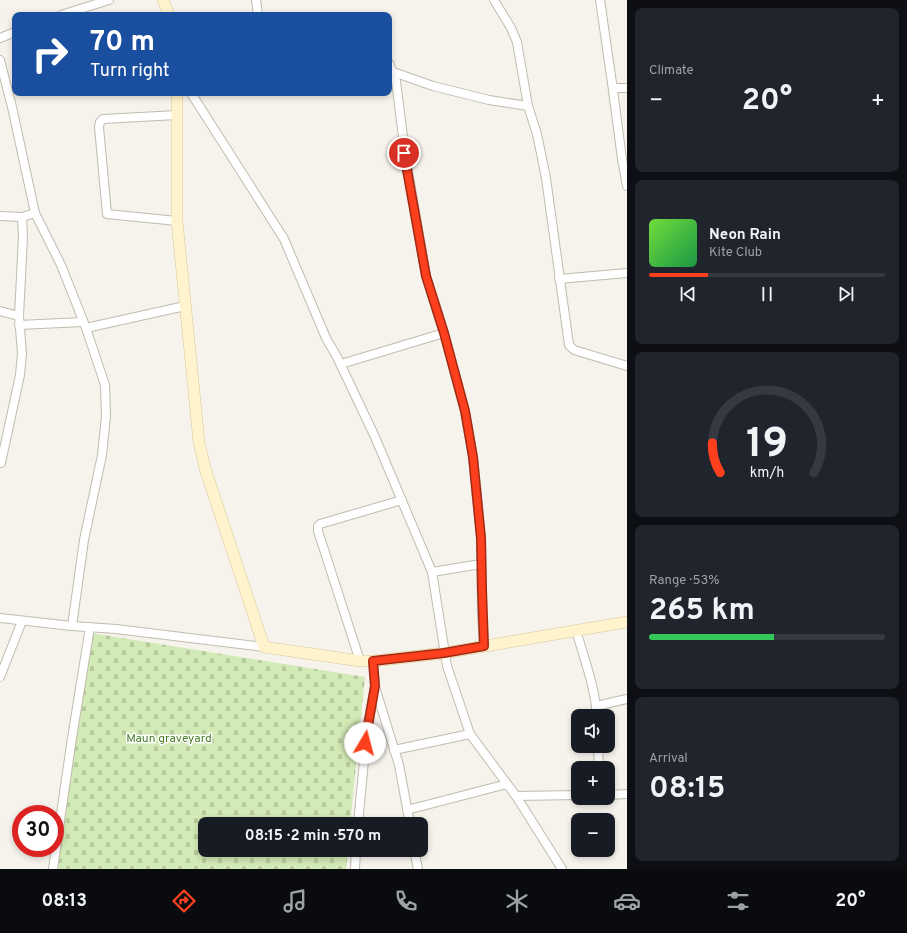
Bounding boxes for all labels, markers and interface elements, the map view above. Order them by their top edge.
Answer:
text: 70 m [90,25,155,61]
icon: right [24,28,76,80]
text: Turn right [90,60,170,83]
text: Climate [649,63,694,79]
text: 20° [742,83,792,120]
text: − [649,88,663,115]
text: + [871,88,885,115]
pin [387,136,421,170]
icon: arrive [393,142,415,164]
text: Neon Rain [709,226,781,245]
text: Kite Club [709,245,762,261]
icon: previous [677,283,699,305]
icon: pause [756,283,778,305]
icon: next [835,283,857,305]
text: 19 [746,418,788,471]
text: km/h [750,463,784,481]
text: Range · 53% [649,573,720,589]
text: 265 km [649,593,755,630]
map controls [571,709,615,857]
button: sound [571,709,615,753]
position arrow [344,722,386,764]
park label: Maun graveyard [126,731,212,747]
text: Arrival [649,751,688,767]
button: + [571,761,615,805]
text: 08:15 [649,771,725,808]
speed limit sign: 30 [12,805,64,857]
button: − [571,813,615,857]
text: 08:15 · 2 min · 570 m [245,827,381,846]
icon: directions [170,887,198,915]
icon: music [281,887,309,915]
icon: phone [392,887,420,915]
icon: climate [503,887,531,915]
icon: car [613,887,641,915]
icon: filters [724,887,752,915]
text: 08:13 [41,890,87,913]
text: 20° [835,890,866,913]

